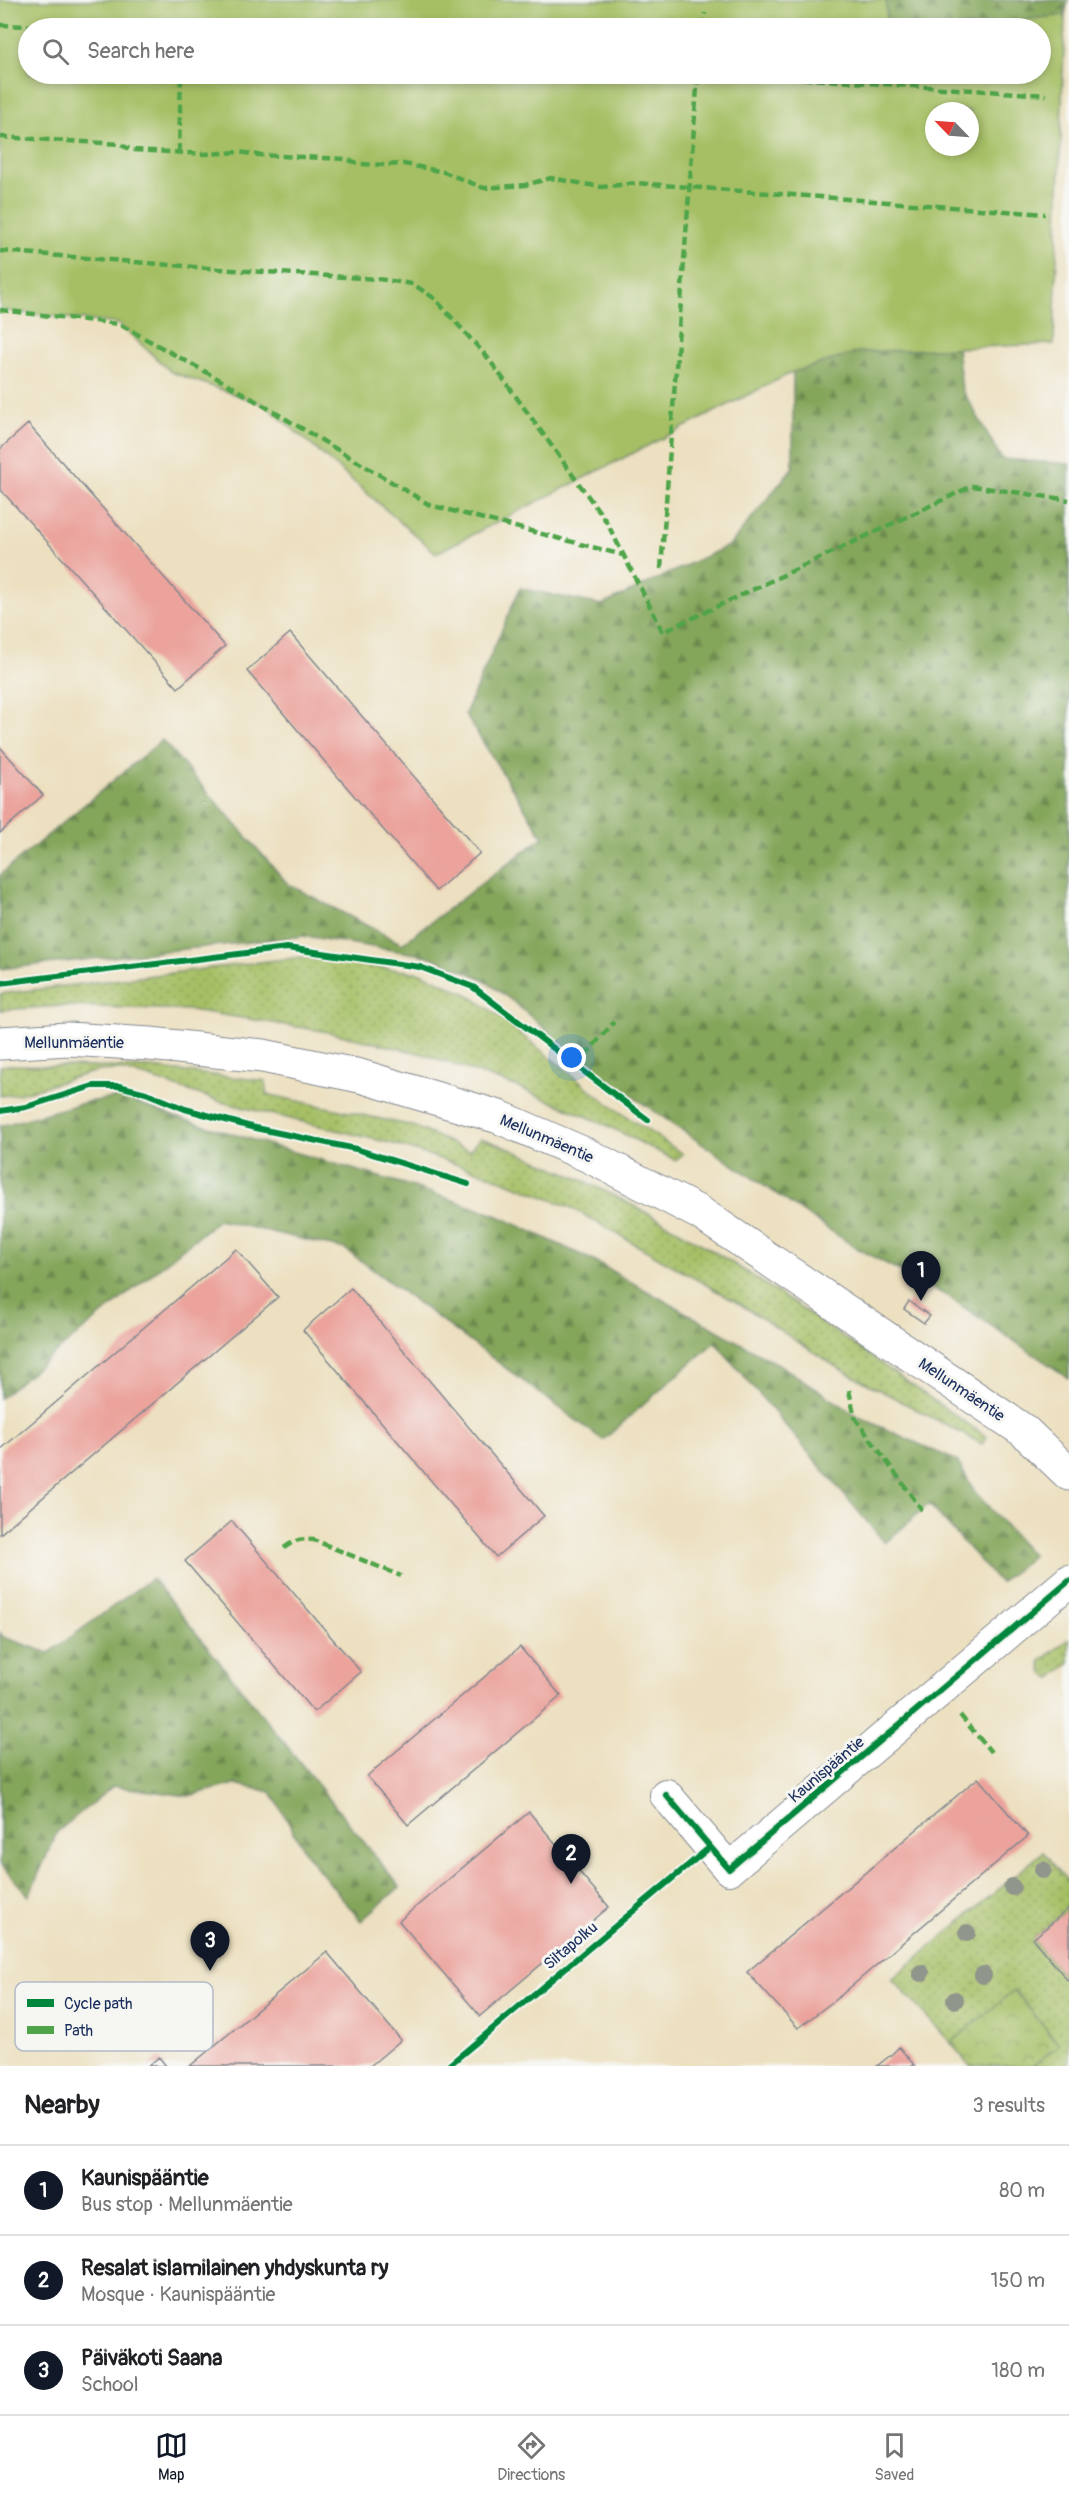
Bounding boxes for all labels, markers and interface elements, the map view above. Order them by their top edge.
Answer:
search box [18,18,1051,84]
icon: search [39,35,72,68]
text: Search here [87,37,194,65]
north arrow [925,102,979,156]
street label: Mellunmäentie [24,1033,124,1053]
your location [557,1043,586,1072]
street label: Mellunmäentie [497,1110,596,1168]
pin: 1 [902,1252,940,1301]
street label: Mellunmäentie [915,1354,1008,1426]
street label: Kaunispääntie [785,1732,869,1807]
pin: 2 [552,1834,590,1884]
street label: Siltapolku [539,1917,602,1974]
pin: 3 [190,1922,230,1971]
legend [15,1982,213,2051]
text: Cycle path [64,1994,132,2014]
text: Path [64,2021,93,2041]
text: Nearby [24,2089,100,2121]
text: 3 results [973,2093,1045,2118]
text: Kaunispääntie [81,2164,209,2192]
text: 1 [40,2178,47,2203]
text: 80 m [999,2178,1045,2203]
text: Bus stop · Mellunmäentie [81,2192,293,2217]
text: Resalat islamilainen yhdyskunta ry [81,2254,388,2282]
text: 2 [38,2268,49,2293]
text: 150 m [991,2268,1045,2293]
text: Mosque · Kaunispääntie [81,2282,275,2307]
text: Päiväkoti Saana [81,2344,222,2372]
text: 3 [38,2358,49,2383]
text: 180 m [991,2358,1045,2383]
text: School [81,2372,138,2397]
tab: Map [155,2429,188,2485]
tab: Directions [497,2429,565,2485]
tab: Saved [875,2429,914,2485]

